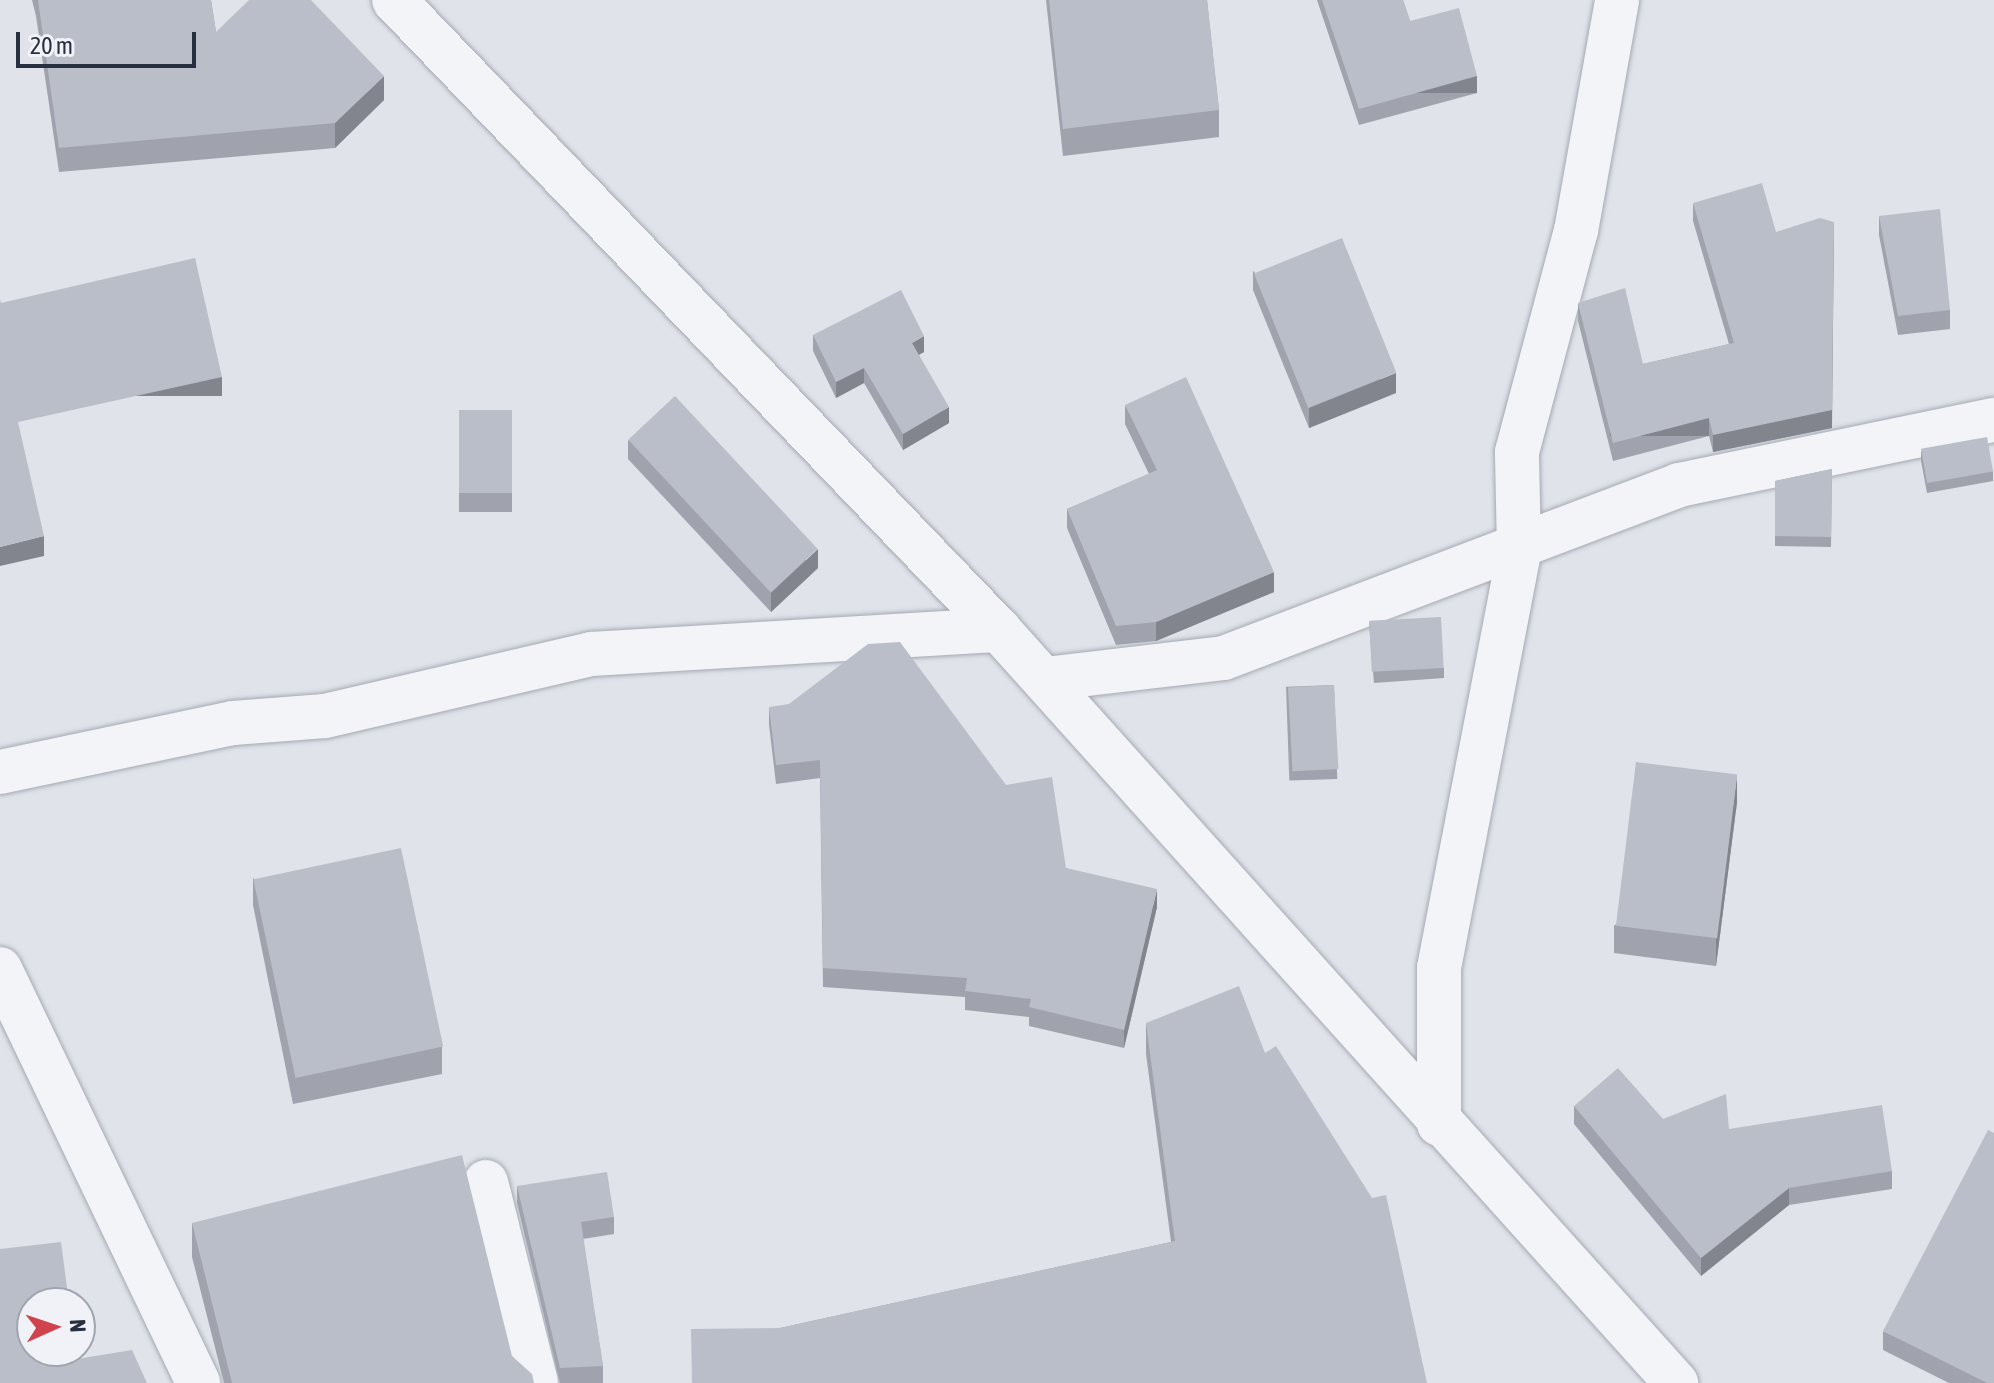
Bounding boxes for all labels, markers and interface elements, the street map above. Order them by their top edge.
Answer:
scale bar [20,16,200,66]
text: 20 m [30,32,73,59]
north arrow [16,1287,96,1367]
text: N [65,1319,91,1333]

